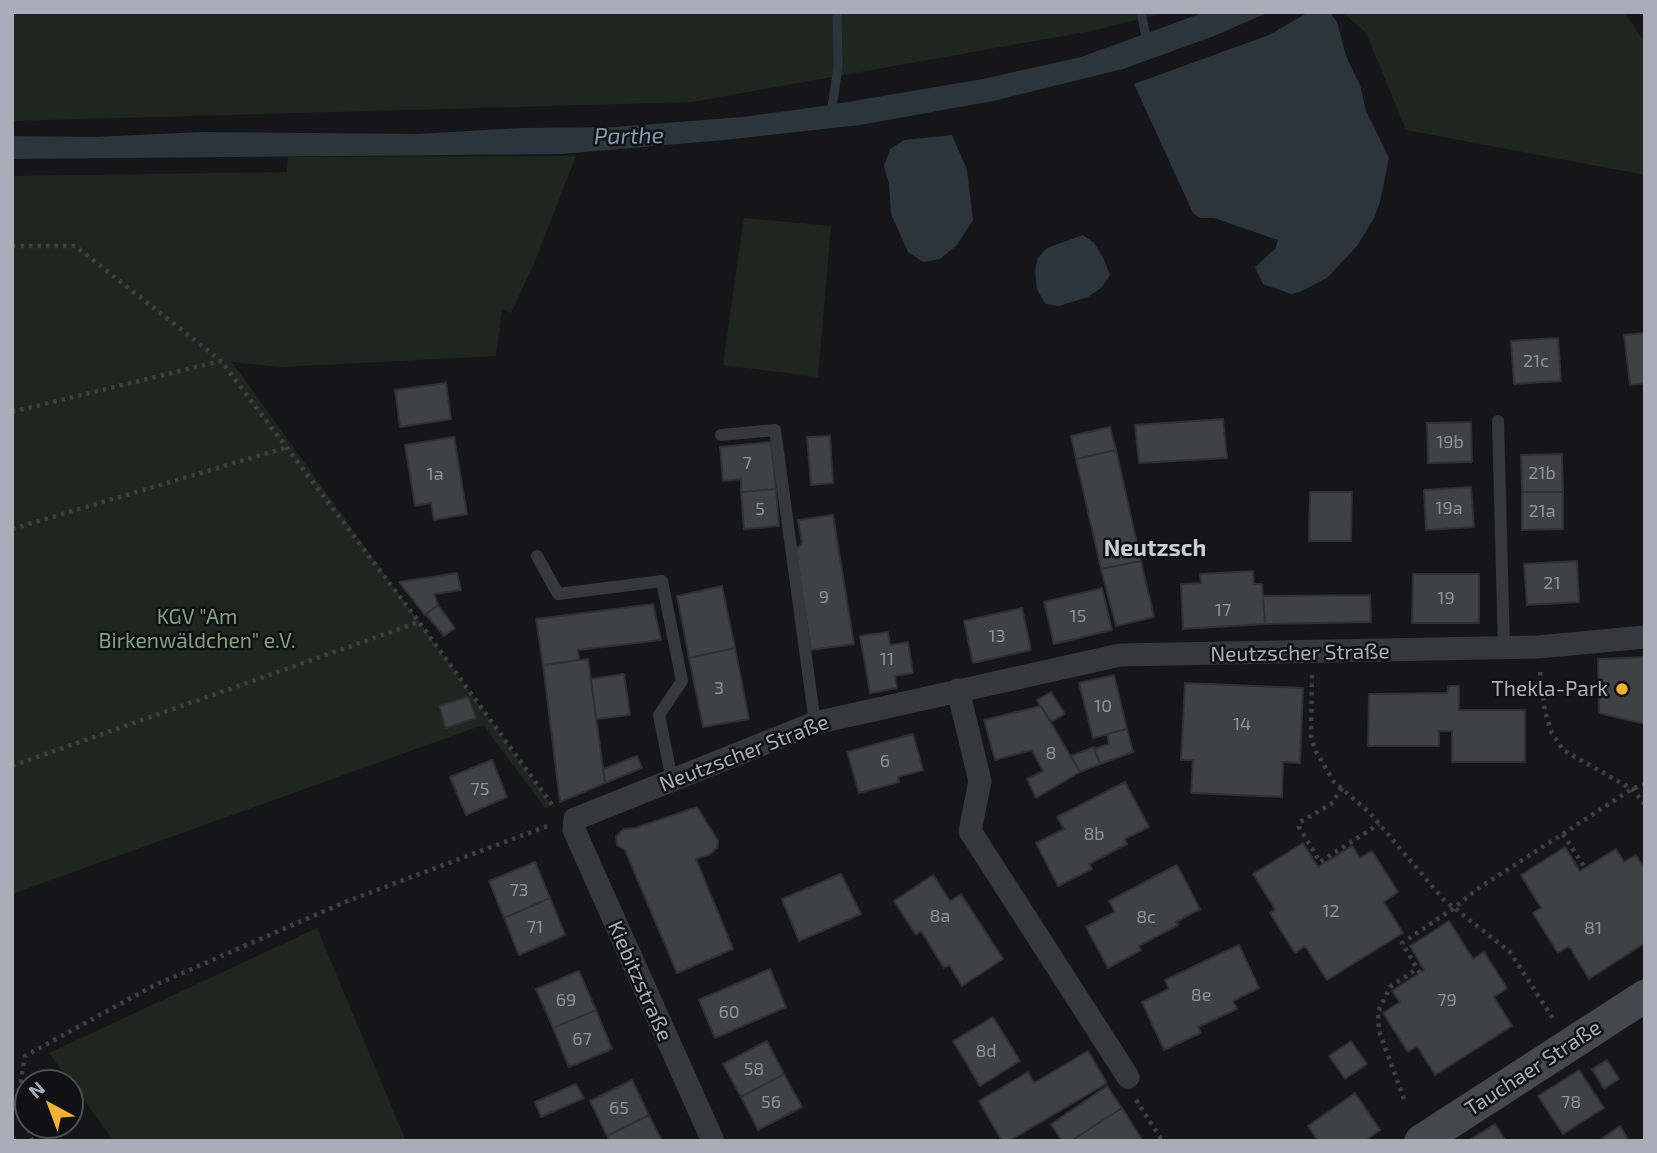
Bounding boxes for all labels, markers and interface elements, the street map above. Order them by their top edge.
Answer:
water label: Parthe [594,122,664,150]
house number: 21c [1523,350,1549,372]
house number: 19b [1436,431,1464,453]
house number: 7 [742,452,752,474]
house number: 21b [1528,462,1556,484]
house number: 1a [426,463,444,485]
house number: 19a [1435,497,1463,519]
house number: 5 [755,498,765,520]
house number: 21a [1528,500,1556,522]
district label: Neutzsch [1104,534,1206,562]
house number: 21 [1543,572,1561,594]
house number: 9 [819,586,829,608]
house number: 19 [1437,587,1455,609]
house number: 17 [1215,599,1231,621]
park label: KGV "Am Birkenwäldchen" e.V. [98,604,296,654]
house number: 15 [1070,605,1086,627]
house number: 13 [988,625,1006,647]
street label: Neutzscher Straße [1210,639,1390,667]
house number: 11 [880,648,894,670]
place label: Thekla-Park [1491,676,1608,702]
house number: 3 [714,677,724,699]
marker: Thekla-Park [1614,681,1630,697]
house number: 10 [1094,695,1112,717]
street label: Neutzscher Straße [656,709,832,797]
house number: 14 [1233,713,1251,735]
house number: 8 [1046,742,1056,764]
house number: 6 [880,750,890,772]
house number: 75 [471,778,489,800]
house number: 8b [1083,823,1105,845]
house number: 73 [509,879,529,901]
house number: 12 [1322,900,1340,922]
house number: 8a [930,905,950,927]
house number: 8c [1136,906,1156,928]
house number: 71 [527,916,543,938]
street label: Kiebitzstraße [602,917,678,1045]
house number: 81 [1584,917,1602,939]
house number: 8e [1191,984,1211,1006]
house number: 69 [556,989,576,1011]
house number: 79 [1437,989,1457,1011]
house number: 60 [718,1001,740,1023]
street label: Tauchaer Straße [1460,1015,1606,1121]
house number: 67 [572,1028,592,1050]
house number: 8d [975,1040,997,1062]
house number: 58 [744,1058,764,1080]
north arrow [14,1069,84,1139]
text: N [23,1076,49,1102]
house number: 56 [761,1091,781,1113]
house number: 78 [1561,1091,1581,1113]
house number: 65 [609,1097,629,1119]

